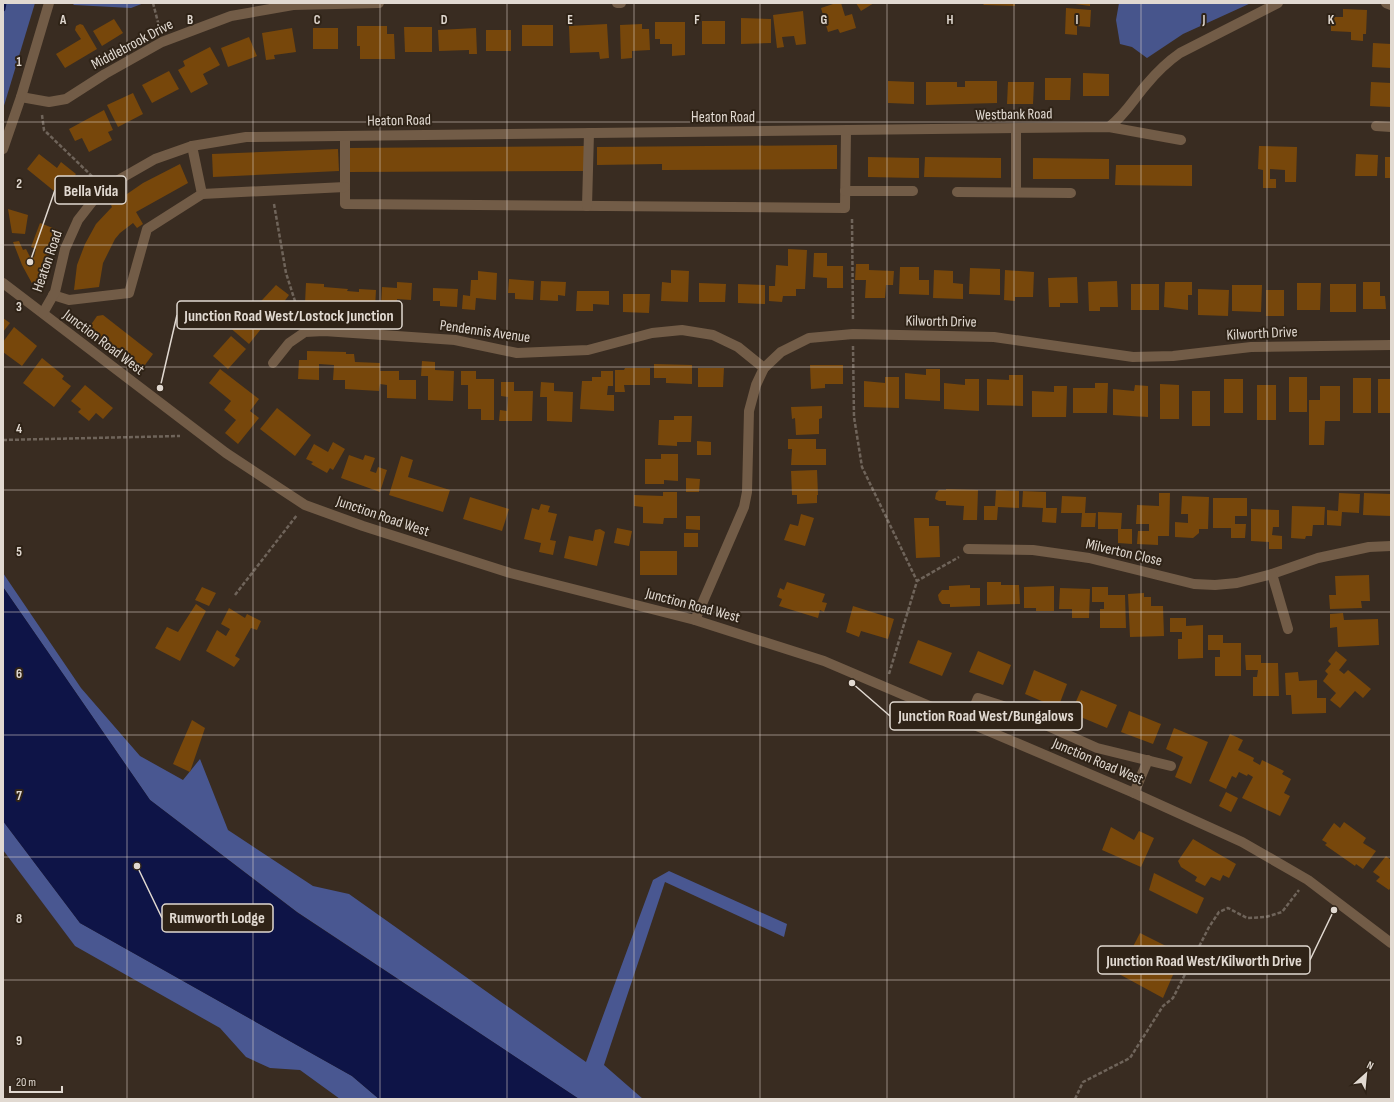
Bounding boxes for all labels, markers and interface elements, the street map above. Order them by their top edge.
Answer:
text: A [59,12,67,28]
text: B [187,12,193,28]
text: C [314,12,321,28]
text: D [441,12,448,28]
text: E [567,12,573,28]
text: F [694,12,700,28]
text: G [821,12,828,28]
text: H [947,12,954,28]
text: I [1076,12,1079,28]
text: J [1202,12,1206,28]
text: K [1328,12,1335,28]
street label: Middlebrook Drive [88,15,176,74]
text: 1 [16,54,22,70]
street label: Westbank Road [975,104,1053,125]
street label: Heaton Road [691,108,755,127]
street label: Heaton Road [367,110,431,131]
text: 2 [16,176,22,192]
callout: Bella Vida [55,176,126,204]
text: Bella Vida [64,182,118,201]
street label: Heaton Road [28,228,67,294]
text: 3 [16,299,22,315]
callout: Junction Road West/Lostock Junction [177,301,402,329]
street label: Junction Road West [58,305,148,379]
text: Junction Road West/Lostock Junction [183,307,394,326]
street label: Kilworth Drive [905,311,977,332]
street label: Pendennis Avenue [438,316,531,347]
street label: Kilworth Drive [1226,322,1298,345]
text: 4 [16,421,22,437]
street label: Junction Road West [333,491,432,541]
street label: Milverton Close [1084,534,1164,571]
text: 5 [16,544,22,560]
street label: Junction Road West [643,584,743,627]
text: 6 [16,666,22,682]
callout: Junction Road West/Bungalows [890,702,1082,730]
text: Junction Road West/Bungalows [897,707,1074,726]
street label: Junction Road West [1049,733,1147,789]
text: 7 [16,788,22,804]
callout: Rumworth Lodge [162,904,273,932]
text: Rumworth Lodge [169,909,265,928]
text: 8 [16,911,22,927]
callout: Junction Road West/Kilworth Drive [1098,946,1310,974]
text: Junction Road West/Kilworth Drive [1105,952,1302,971]
text: 9 [16,1033,22,1049]
north arrow [1346,1054,1386,1094]
text: N [1365,1058,1376,1073]
scale bar [10,1068,62,1094]
text: 20 m [16,1075,36,1090]

